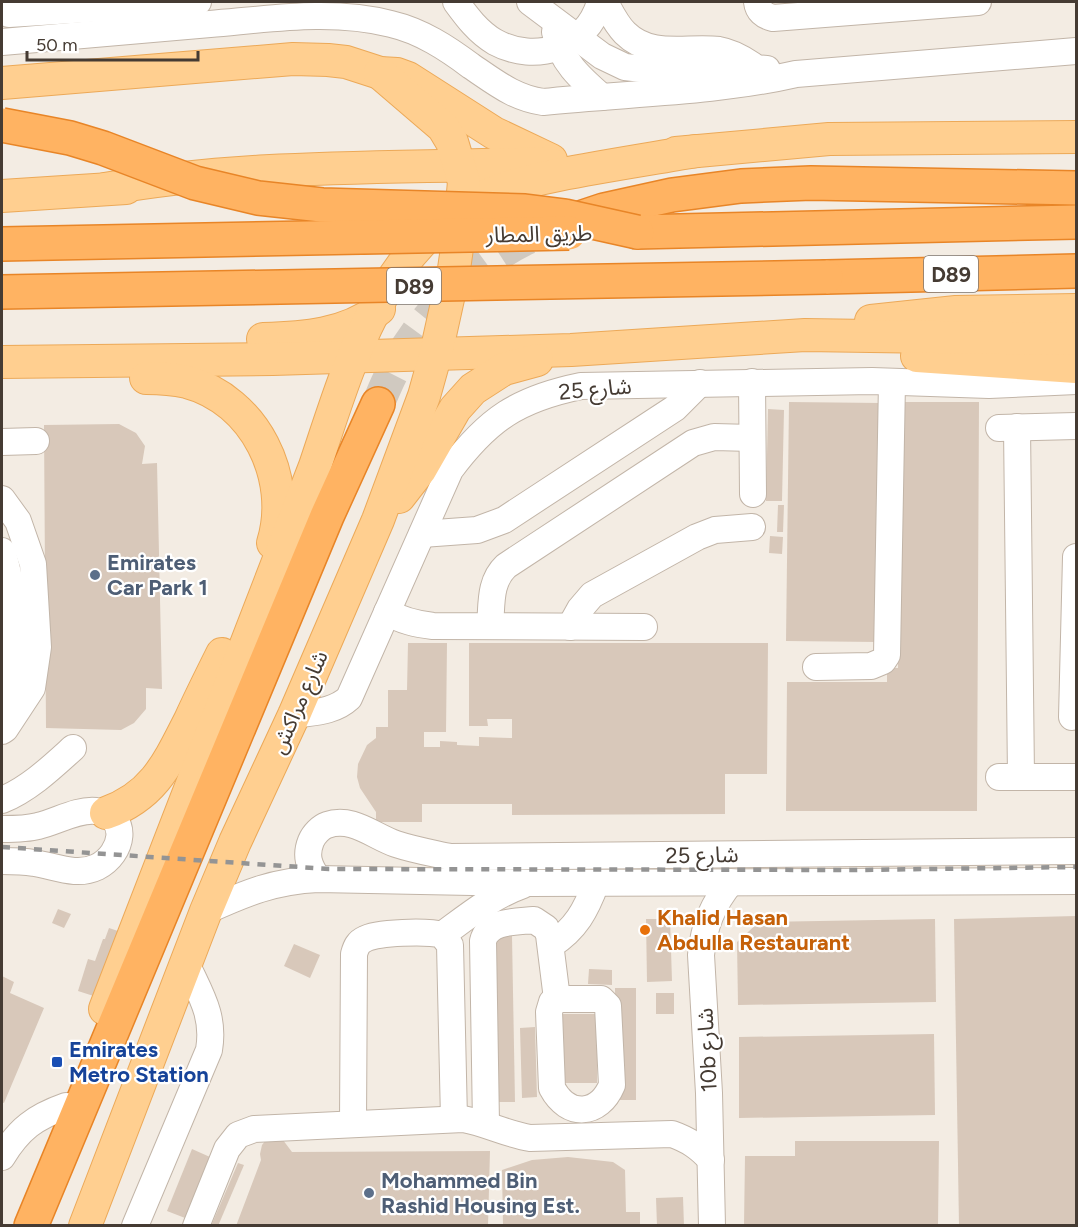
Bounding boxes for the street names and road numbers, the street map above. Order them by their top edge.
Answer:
street label: طريق المطار [485,220,592,248]
road number: D89 [924,256,978,292]
road number: D89 [387,268,441,304]
street label: شارع 25 [557,372,633,409]
street label: شارع مراكش [264,646,336,759]
street label: شارع 25 [665,841,739,872]
street label: 10b شارع [691,1007,726,1093]

